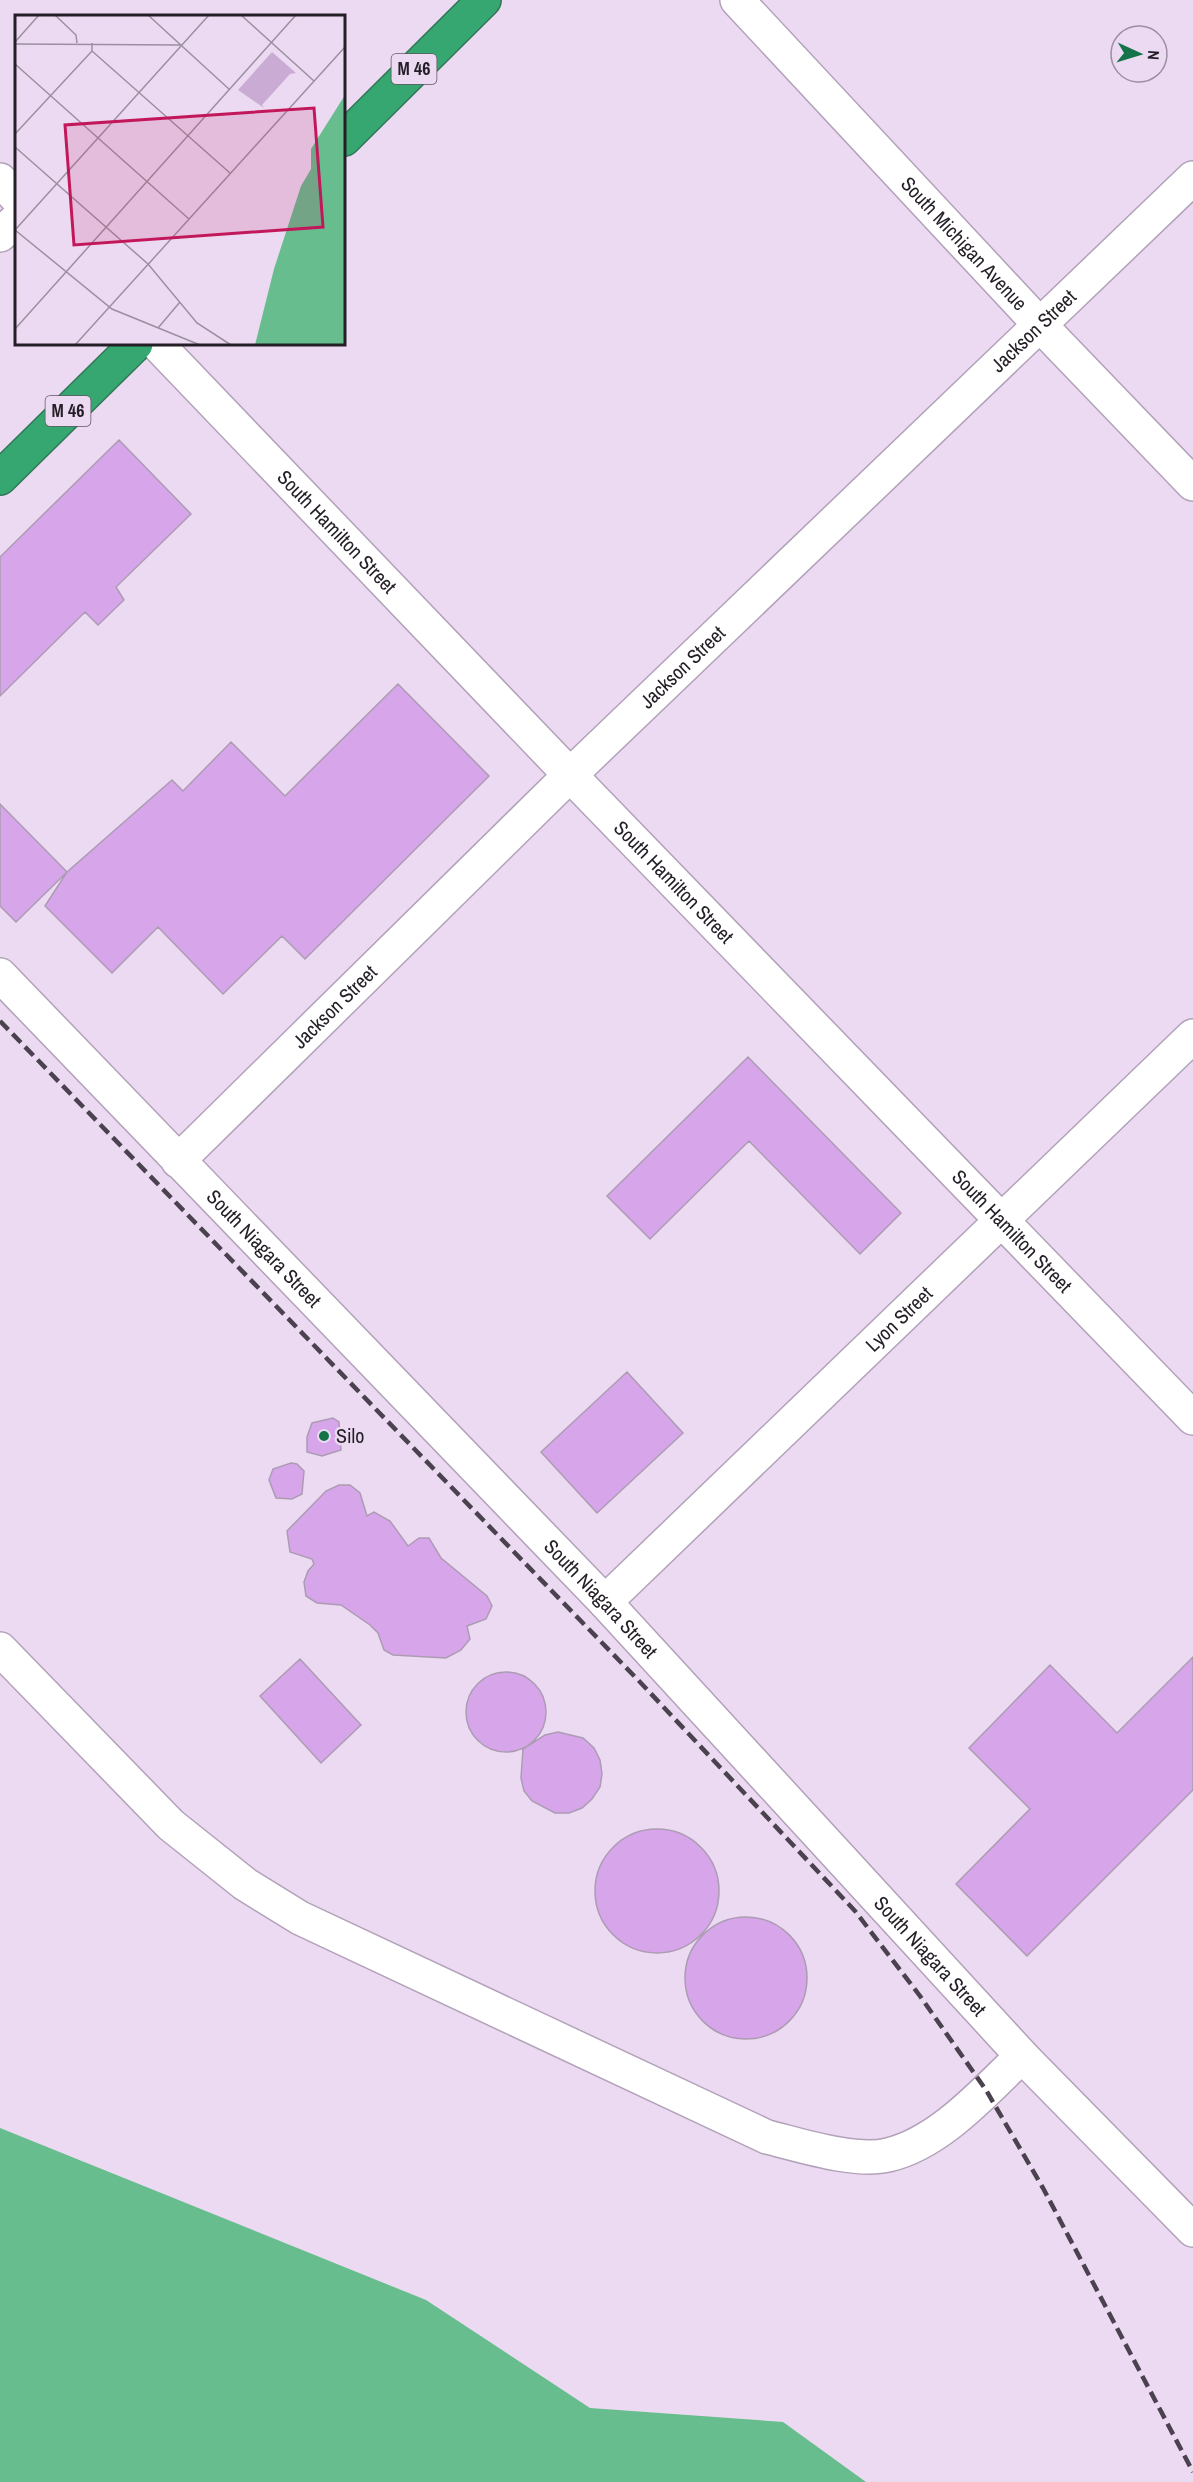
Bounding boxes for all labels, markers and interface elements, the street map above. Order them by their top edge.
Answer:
inset map [15,15,345,345]
north arrow [1109,24,1169,84]
text: N [1143,50,1165,61]
road number: M 46 [392,54,436,84]
street label: South Michigan Avenue [895,170,1034,316]
street label: Jackson Street [985,283,1082,378]
road number: M 46 [46,396,90,426]
street label: South Hamilton Street [272,464,403,599]
street label: Jackson Street [634,619,731,714]
street label: South Hamilton Street [608,814,740,949]
street label: Jackson Street [286,958,383,1054]
street label: South Hamilton Street [946,1163,1078,1298]
street label: South Niagara Street [201,1183,328,1313]
street label: Lyon Street [859,1280,938,1357]
place label: Silo [336,1422,364,1449]
marker: Silo [317,1429,331,1443]
street label: South Niagara Street [538,1533,664,1664]
street label: South Niagara Street [868,1890,993,2022]

